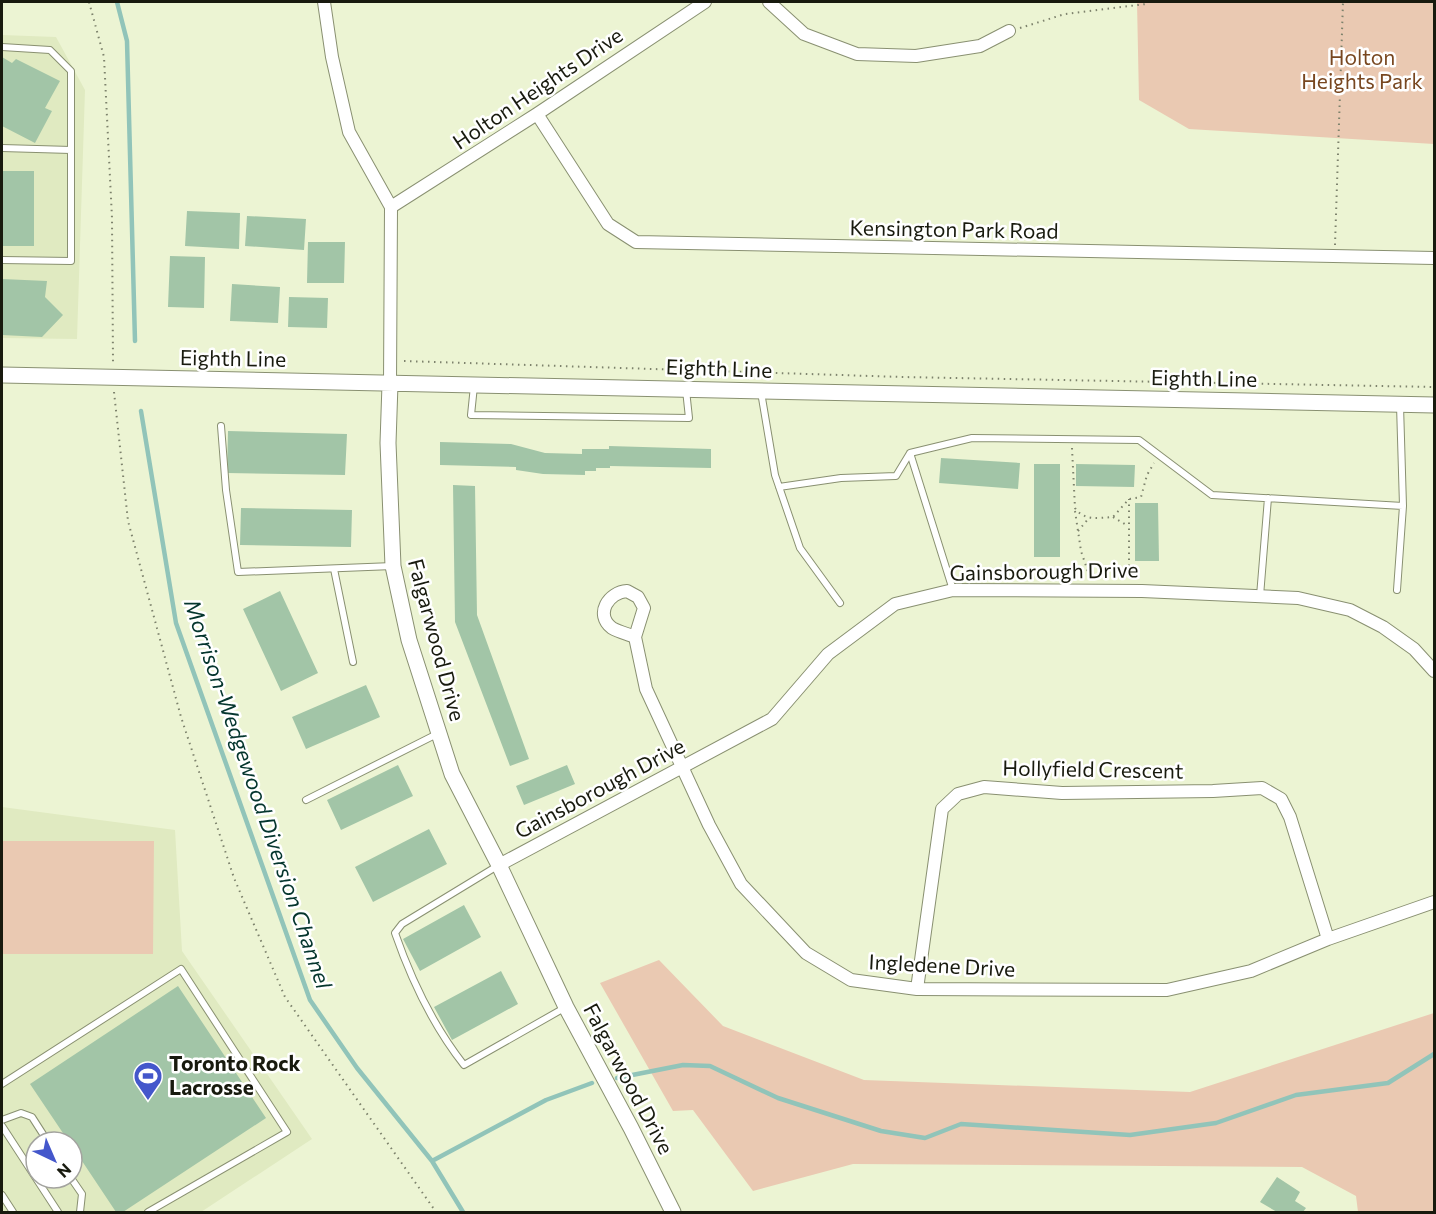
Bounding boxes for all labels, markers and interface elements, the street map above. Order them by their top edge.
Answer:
street label: Holton Heights Drive [448,22,627,154]
park label: Holton Heights Park [1301,44,1423,93]
street label: Kensington Park Road [849,214,1059,243]
street label: Eighth Line [180,344,286,371]
street label: Eighth Line [665,353,773,382]
street label: Eighth Line [1151,364,1257,391]
street label: Falgarwood Drive [404,556,471,723]
street label: Gainsborough Drive [949,556,1139,585]
water label: Morrison-Wedgewood Diversion Channel [179,595,338,993]
street label: Gainsborough Drive [510,732,689,843]
street label: Hollyfield Crescent [1002,754,1184,783]
street label: Ingledene Drive [868,948,1016,981]
street label: Falgarwood Drive [579,999,680,1158]
place label: Toronto Rock Lacrosse [169,1050,301,1099]
sports icon: Toronto Rock Lacrosse [132,1060,164,1102]
north arrow [24,1130,84,1190]
text: N [54,1160,76,1182]

